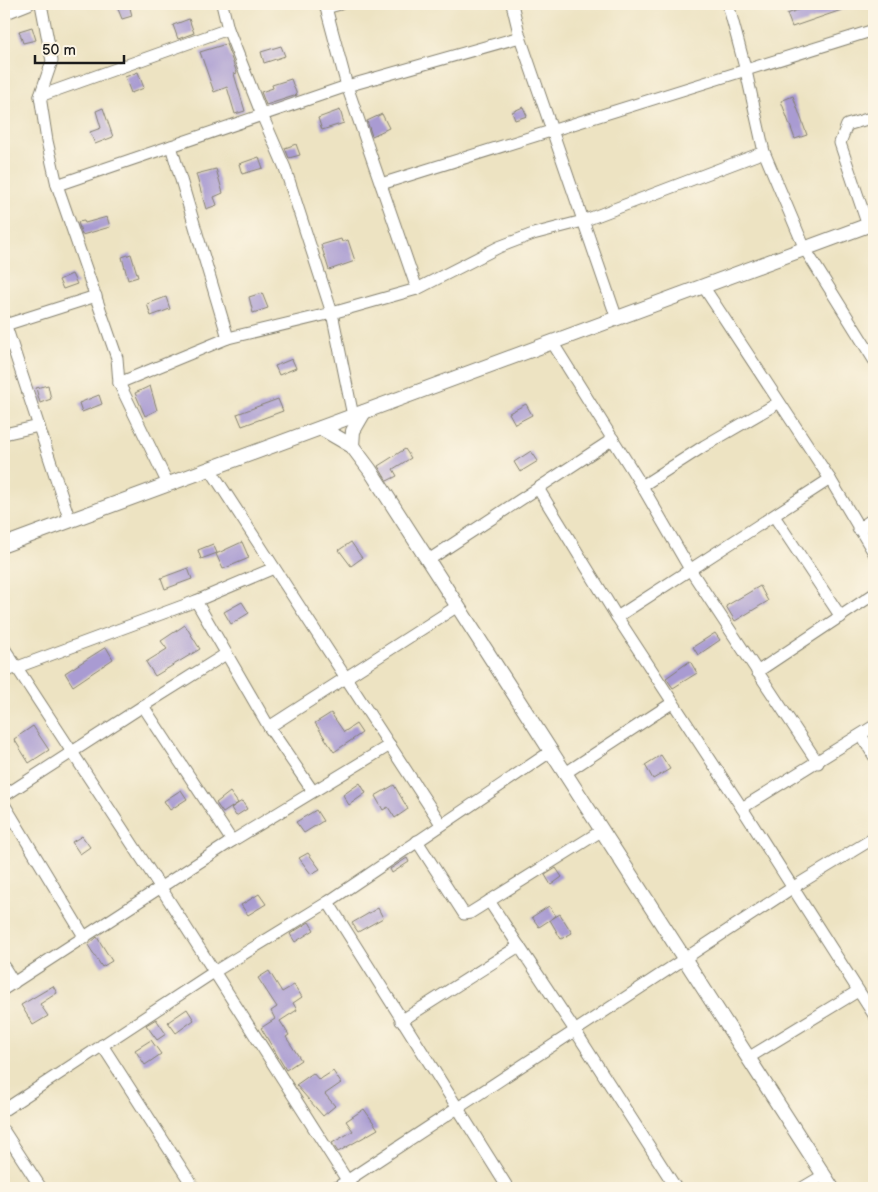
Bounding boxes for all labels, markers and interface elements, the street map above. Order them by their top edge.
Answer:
scale bar [35,32,124,64]
text: 50 m [42,41,76,60]

